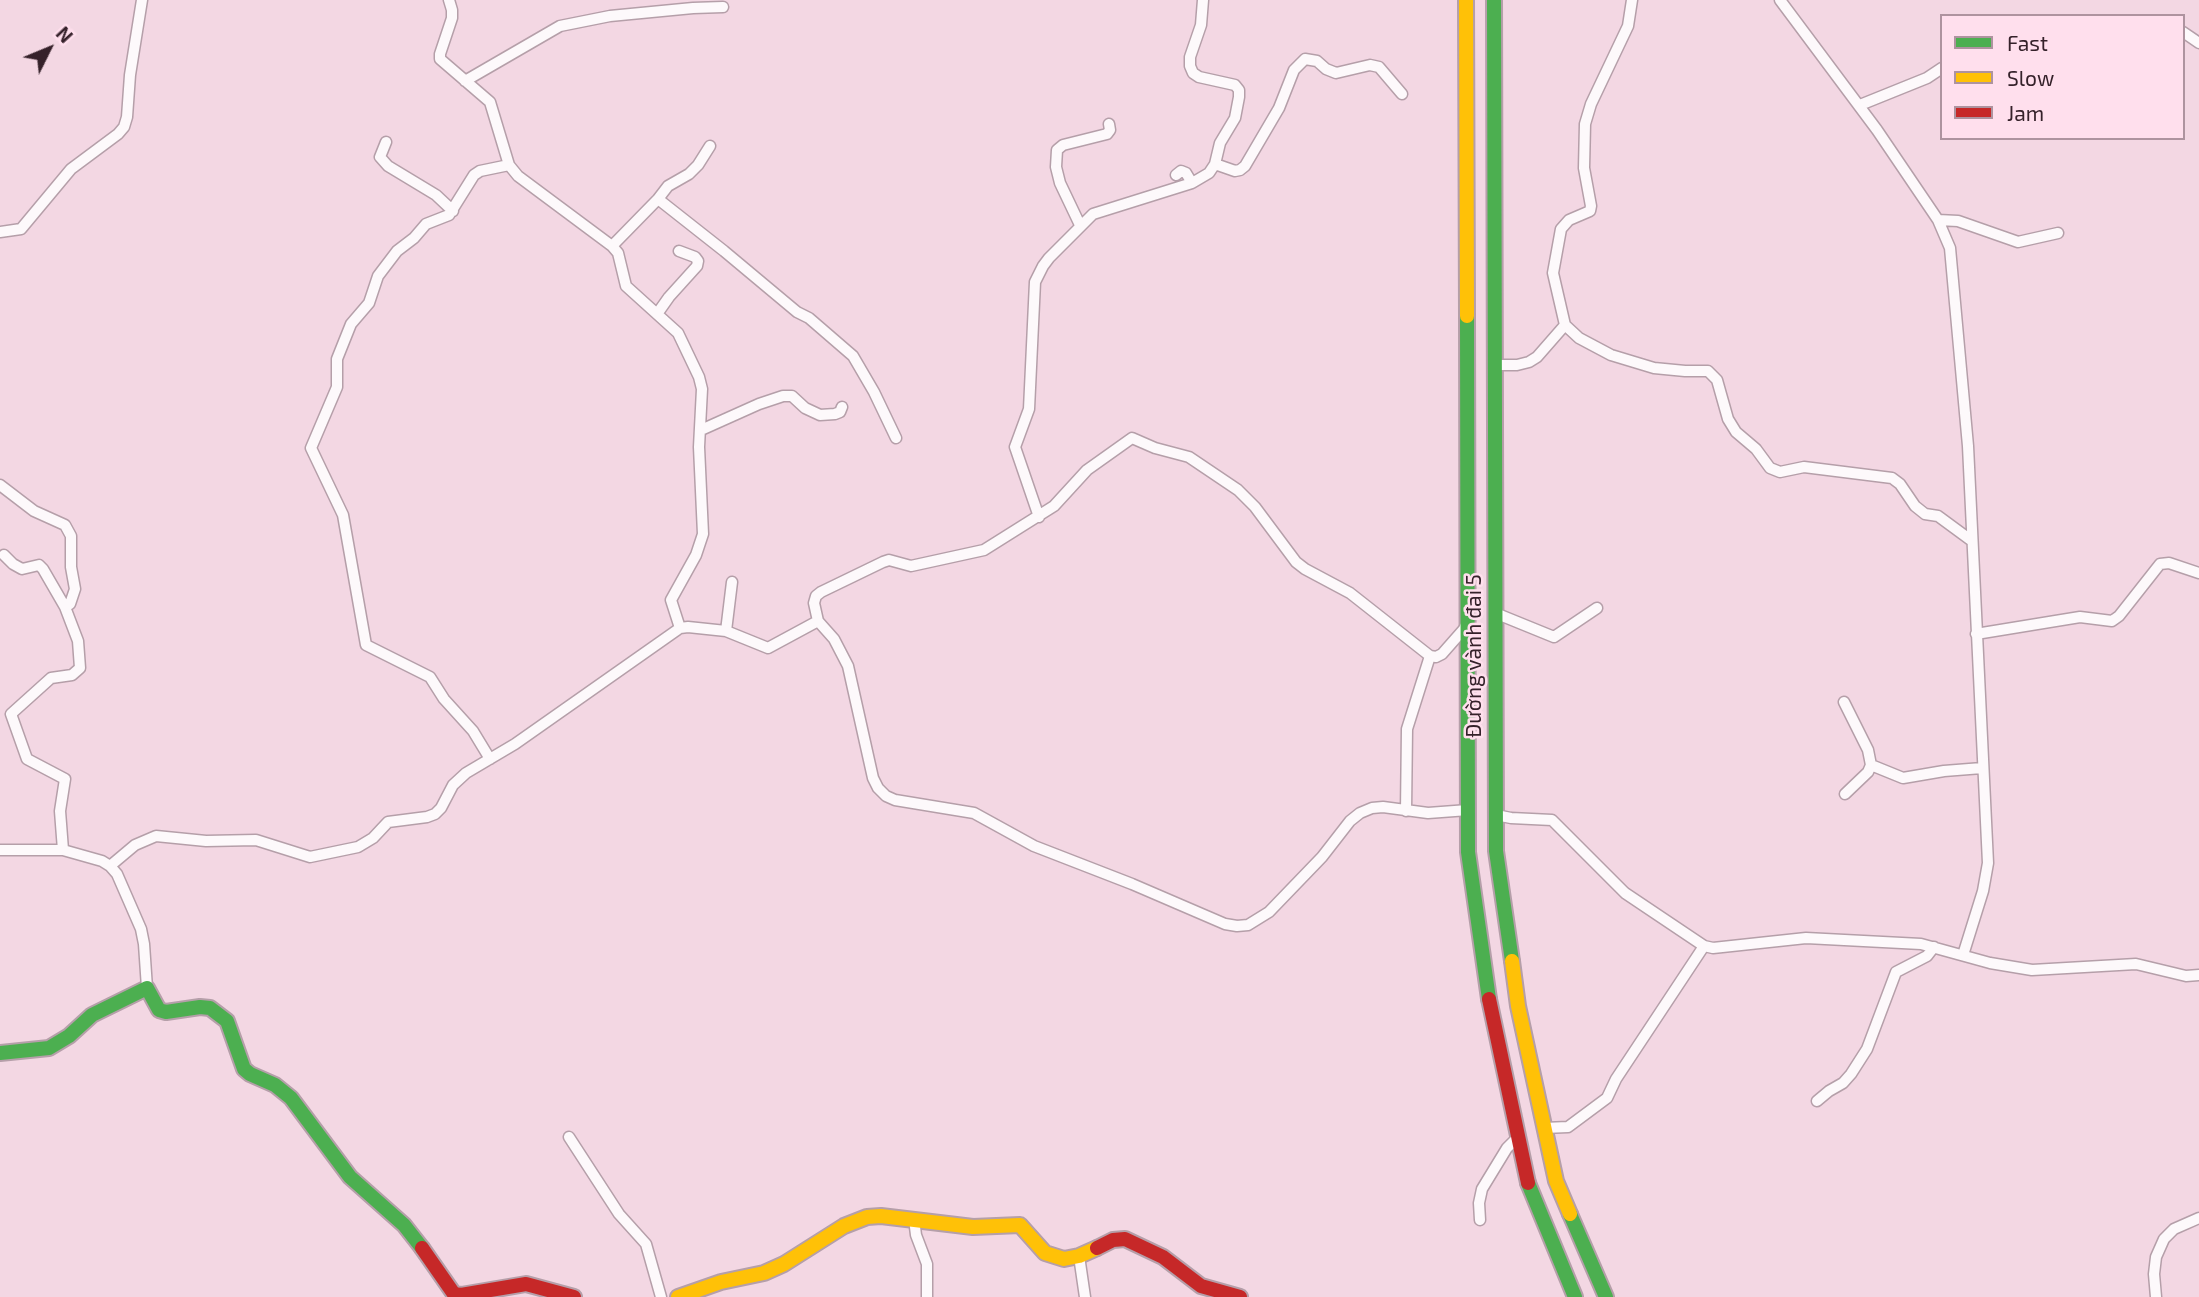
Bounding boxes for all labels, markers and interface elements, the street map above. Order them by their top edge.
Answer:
north arrow [14,14,84,84]
legend [1940,14,2185,140]
text: N [52,21,78,47]
text: Fast [2007,30,2048,55]
text: Slow [2007,65,2054,90]
text: Jam [2007,100,2044,125]
street label: Đường vành đai 5 [1461,574,1487,738]

